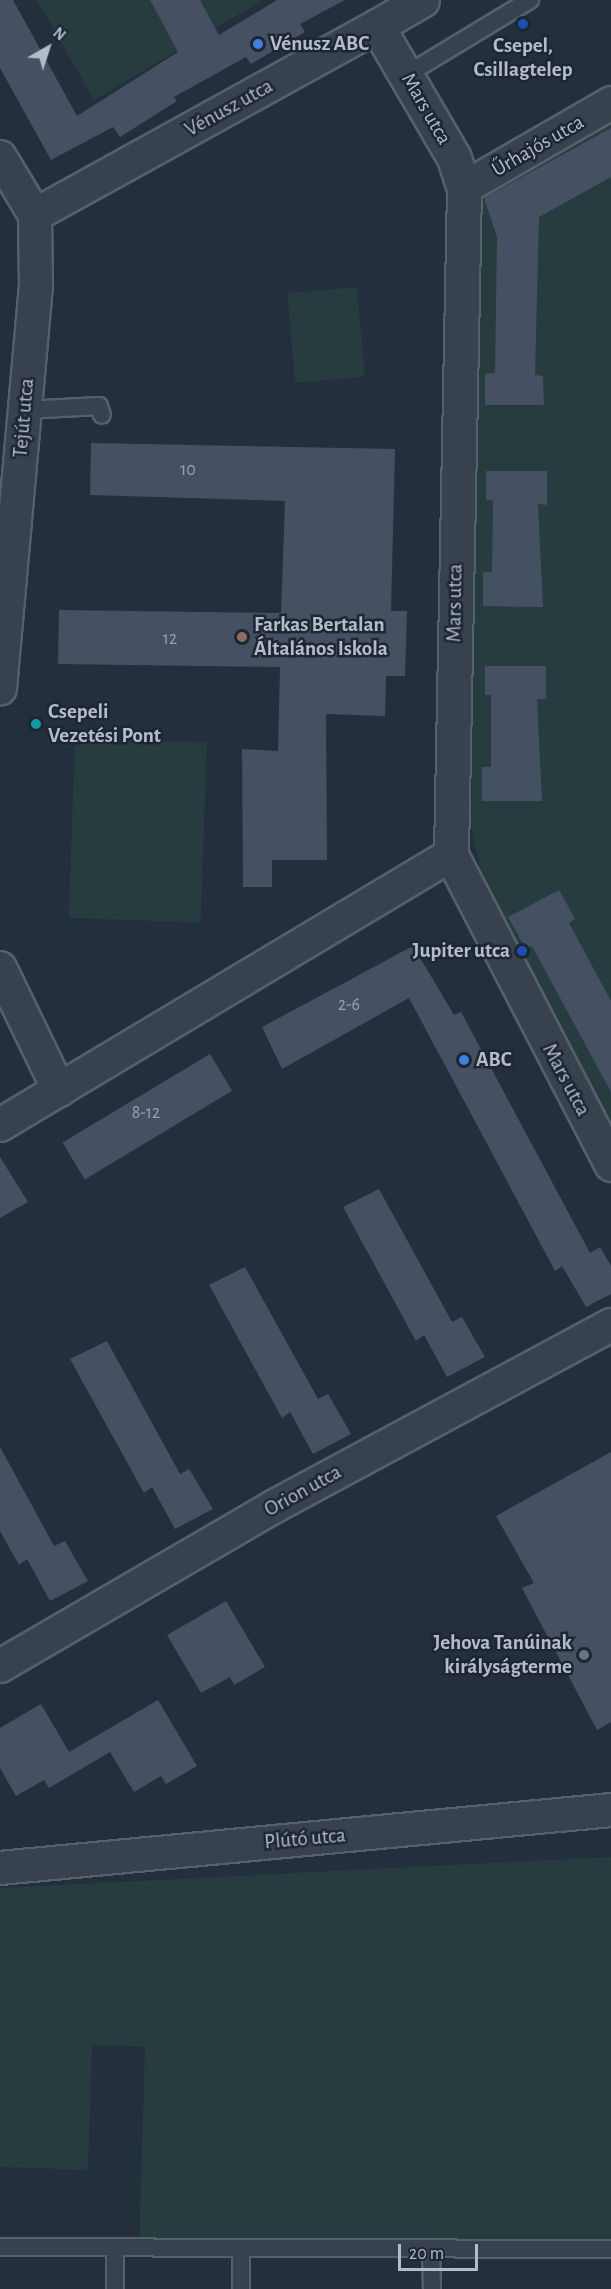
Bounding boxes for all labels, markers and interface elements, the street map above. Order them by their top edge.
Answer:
marker: Csepel, Csillagtelep [516,17,530,31]
north arrow [18,18,78,78]
text: N [50,24,69,44]
place label: Vénusz ABC [270,31,369,57]
place label: Csepel, Csillagtelep [473,33,573,83]
marker: Vénusz ABC [251,37,265,51]
street label: Mars utca [395,69,457,149]
street label: Vénusz utca [181,74,277,142]
street label: Űrhajós utca [488,110,588,182]
street label: Tejút utca [8,377,40,459]
house number: 10 [180,459,196,481]
street label: Mars utca [442,564,468,642]
place label: Farkas Bertalan Általános Iskola [254,612,388,662]
house number: 12 [163,628,177,650]
marker: Farkas Bertalan Általános Iskola [235,630,249,644]
place label: Csepeli Vezetési Pont [48,699,161,749]
marker: Csepeli Vezetési Pont [29,717,43,731]
place label: Jupiter utca [413,938,510,964]
marker: Jupiter utca [515,944,529,958]
house number: 2-6 [338,994,360,1016]
street label: Mars utca [536,1039,596,1121]
place label: ABC [476,1047,512,1073]
marker: ABC [457,1053,471,1067]
house number: 8-12 [132,1102,160,1124]
street label: Orion utca [260,1460,346,1522]
place label: Jehova Tanúinak királyságterme [434,1630,572,1680]
marker: Jehova Tanúinak királyságterme [577,1648,591,1662]
street label: Plútó utca [263,1823,347,1855]
scale bar [401,2232,480,2270]
text: 20 m [409,2245,444,2263]

